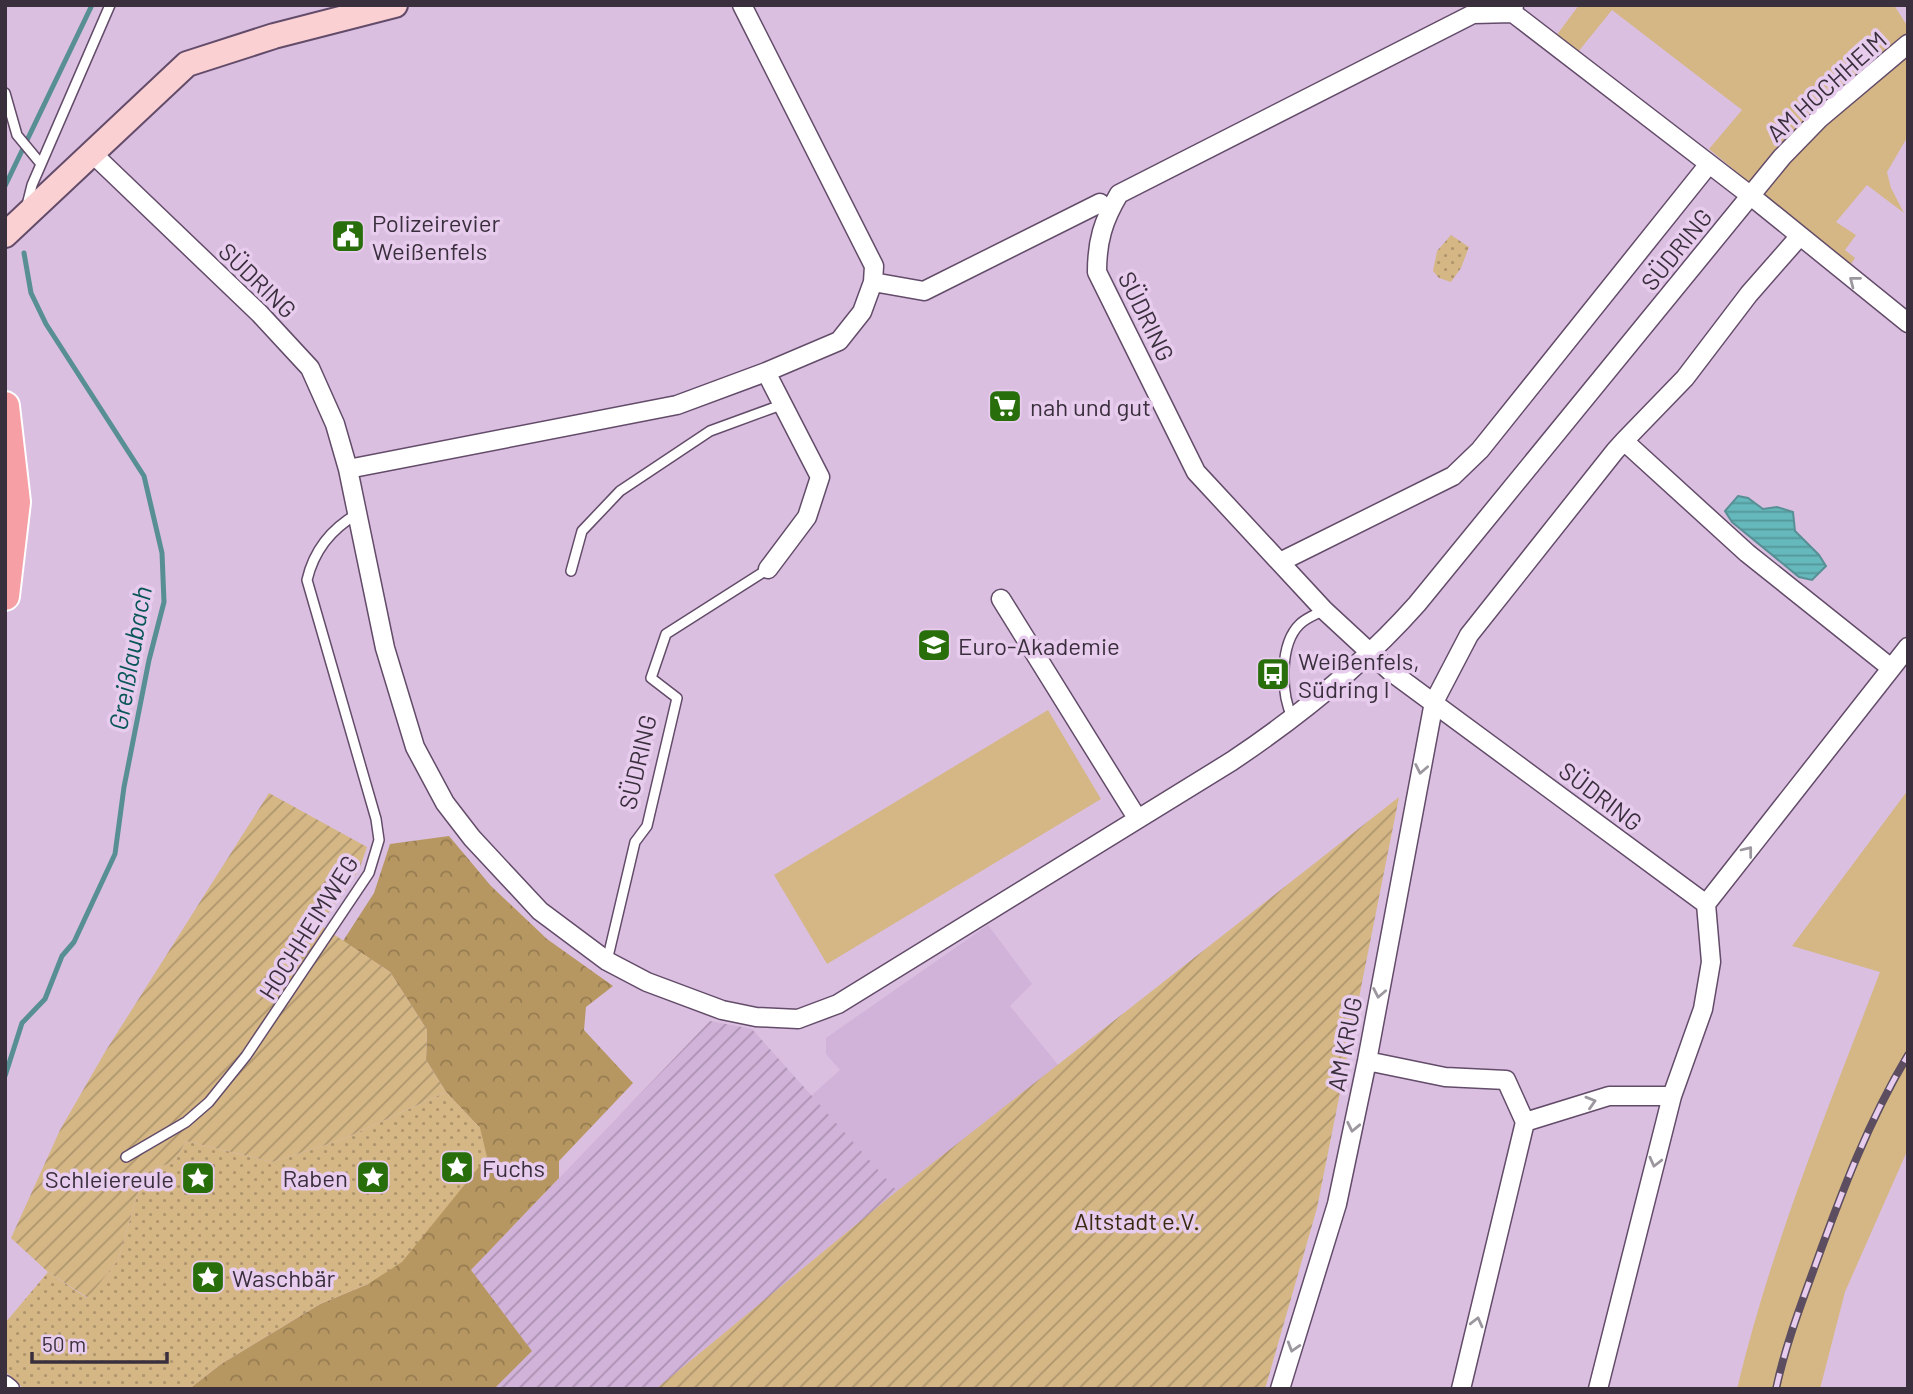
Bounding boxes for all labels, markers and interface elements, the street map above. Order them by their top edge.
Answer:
street label: AM HOCHHEIM [1760,25,1892,147]
street label: SÜDRING [1634,202,1718,296]
place label: Polizeirevier Weißenfels [372,208,500,265]
public building icon: Polizeirevier Weißenfels [329,217,367,255]
street label: SÜDRING [213,236,303,324]
street label: SÜDRING [1113,266,1181,366]
one-way arrow [1850,277,1863,289]
supermarket icon: nah und gut [986,387,1024,425]
place label: nah und gut [1030,392,1151,421]
water label: Greißlaubach [101,584,157,732]
school or university icon: Euro-Akademie [915,626,953,664]
place label: Euro-Akademie [958,631,1120,660]
place label: Weißenfels, Südring I [1298,646,1420,703]
bus stop icon: Weißenfels, Südring I [1254,655,1292,693]
street label: SÜDRING [612,712,662,812]
street label: SÜDRING [1554,755,1648,837]
one-way arrow [1414,763,1429,775]
one-way arrow [1739,846,1752,858]
street label: HOCHHEIMWEG [252,850,364,1004]
one-way arrow [1373,987,1388,999]
street label: AM KRUG [1321,994,1367,1094]
one-way arrow [1584,1096,1596,1110]
one-way arrow [1346,1121,1361,1133]
place icon: Fuchs [438,1148,476,1186]
place label: Fuchs [482,1153,545,1182]
one-way arrow [1649,1156,1663,1168]
place icon: Raben [354,1158,392,1196]
place icon: Schleiereule [179,1159,217,1197]
place label: Raben [282,1163,348,1192]
place label: Schleiereule [45,1164,174,1193]
park label: Altstadt e.V. [1074,1206,1200,1235]
place icon: Waschbär [189,1258,227,1296]
place label: Waschbär [232,1263,335,1292]
one-way arrow [1469,1317,1483,1329]
scale bar [32,1320,166,1364]
text: 50 m [42,1331,86,1356]
one-way arrow [1286,1340,1301,1352]

